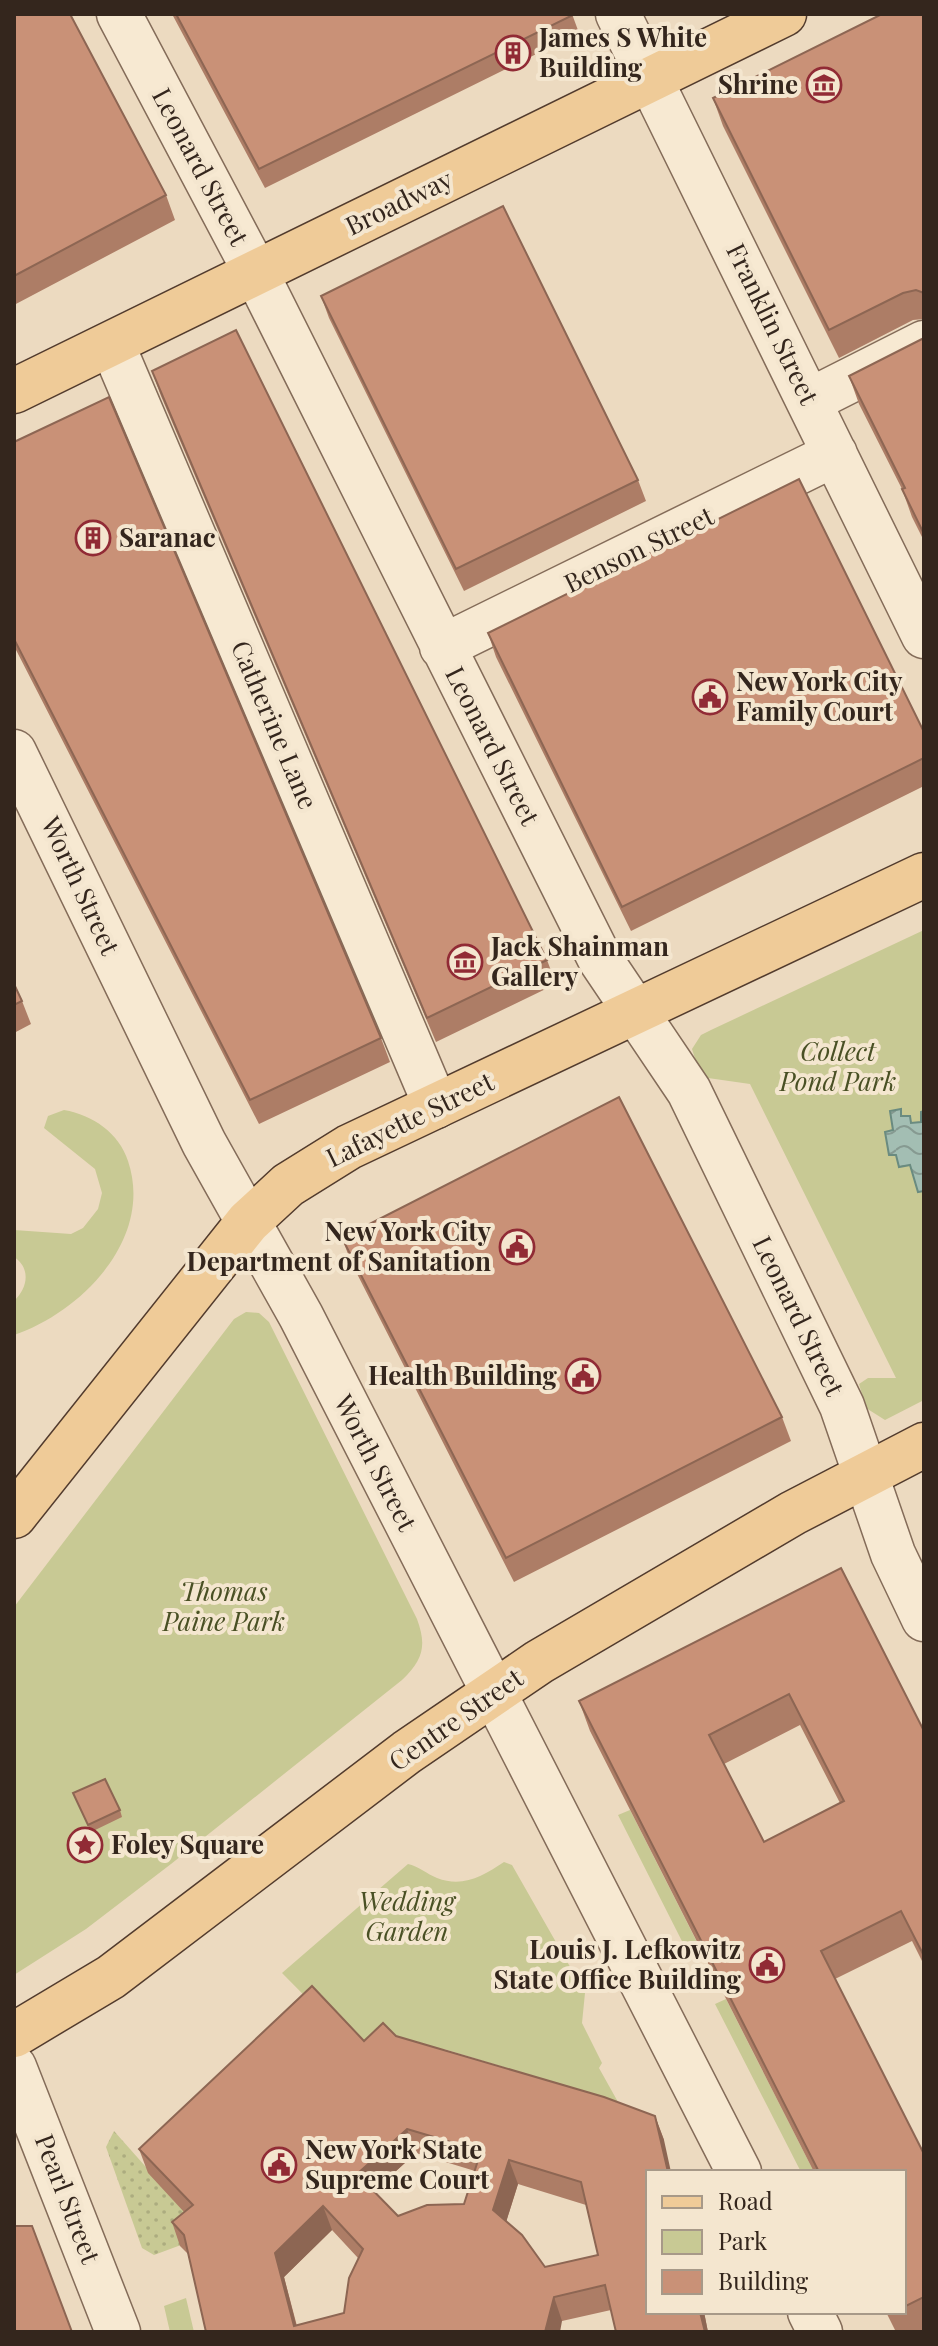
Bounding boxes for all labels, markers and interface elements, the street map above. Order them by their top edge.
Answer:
place label: James S White Building [538,19,707,84]
building icon: James S White Building [494,34,532,72]
place label: Shrine [718,66,798,101]
museum icon: Shrine [805,66,843,104]
street label: Leonard Street [145,81,258,252]
street label: Broadway [339,161,458,243]
street label: Franklin Street [719,237,828,410]
street label: Benson Street [558,497,720,600]
building icon: Saranac [74,519,112,557]
place label: Saranac [119,519,216,554]
street label: Catherine Lane [224,635,327,814]
street label: Leonard Street [438,660,549,831]
place label: New York City Family Court [736,663,903,728]
public building icon: New York City Family Court [691,678,729,716]
street label: Worth Street [34,810,129,961]
place label: Jack Shainman Gallery [490,928,669,993]
museum icon: Jack Shainman Gallery [446,943,484,981]
park label: Collect Pond Park [779,1033,896,1098]
street label: Lafayette Street [320,1063,500,1174]
place label: New York City Department of Sanitation [187,1213,491,1278]
public building icon: New York City Department of Sanitation [498,1228,536,1266]
street label: Leonard Street [746,1230,853,1402]
place label: Health Building [368,1357,558,1392]
public building icon: Health Building [564,1357,602,1395]
street label: Worth Street [327,1387,426,1537]
park label: Thomas Paine Park [162,1573,285,1638]
street label: Centre Street [381,1659,530,1778]
place icon: Foley Square [66,1826,104,1864]
place label: Foley Square [111,1826,264,1861]
park label: Wedding Garden [359,1883,457,1948]
place label: Louis J. Lefkowitz State Office Building [494,1931,742,1996]
public building icon: Louis J. Lefkowitz State Office Building [748,1946,786,1984]
street label: Pearl Street [28,2129,109,2269]
place label: New York State Supreme Court [305,2131,490,2196]
public building icon: New York State Supreme Court [260,2146,298,2184]
legend [646,2170,906,2314]
text: Road [718,2184,773,2216]
text: Park [718,2224,768,2256]
text: Building [718,2264,809,2296]

